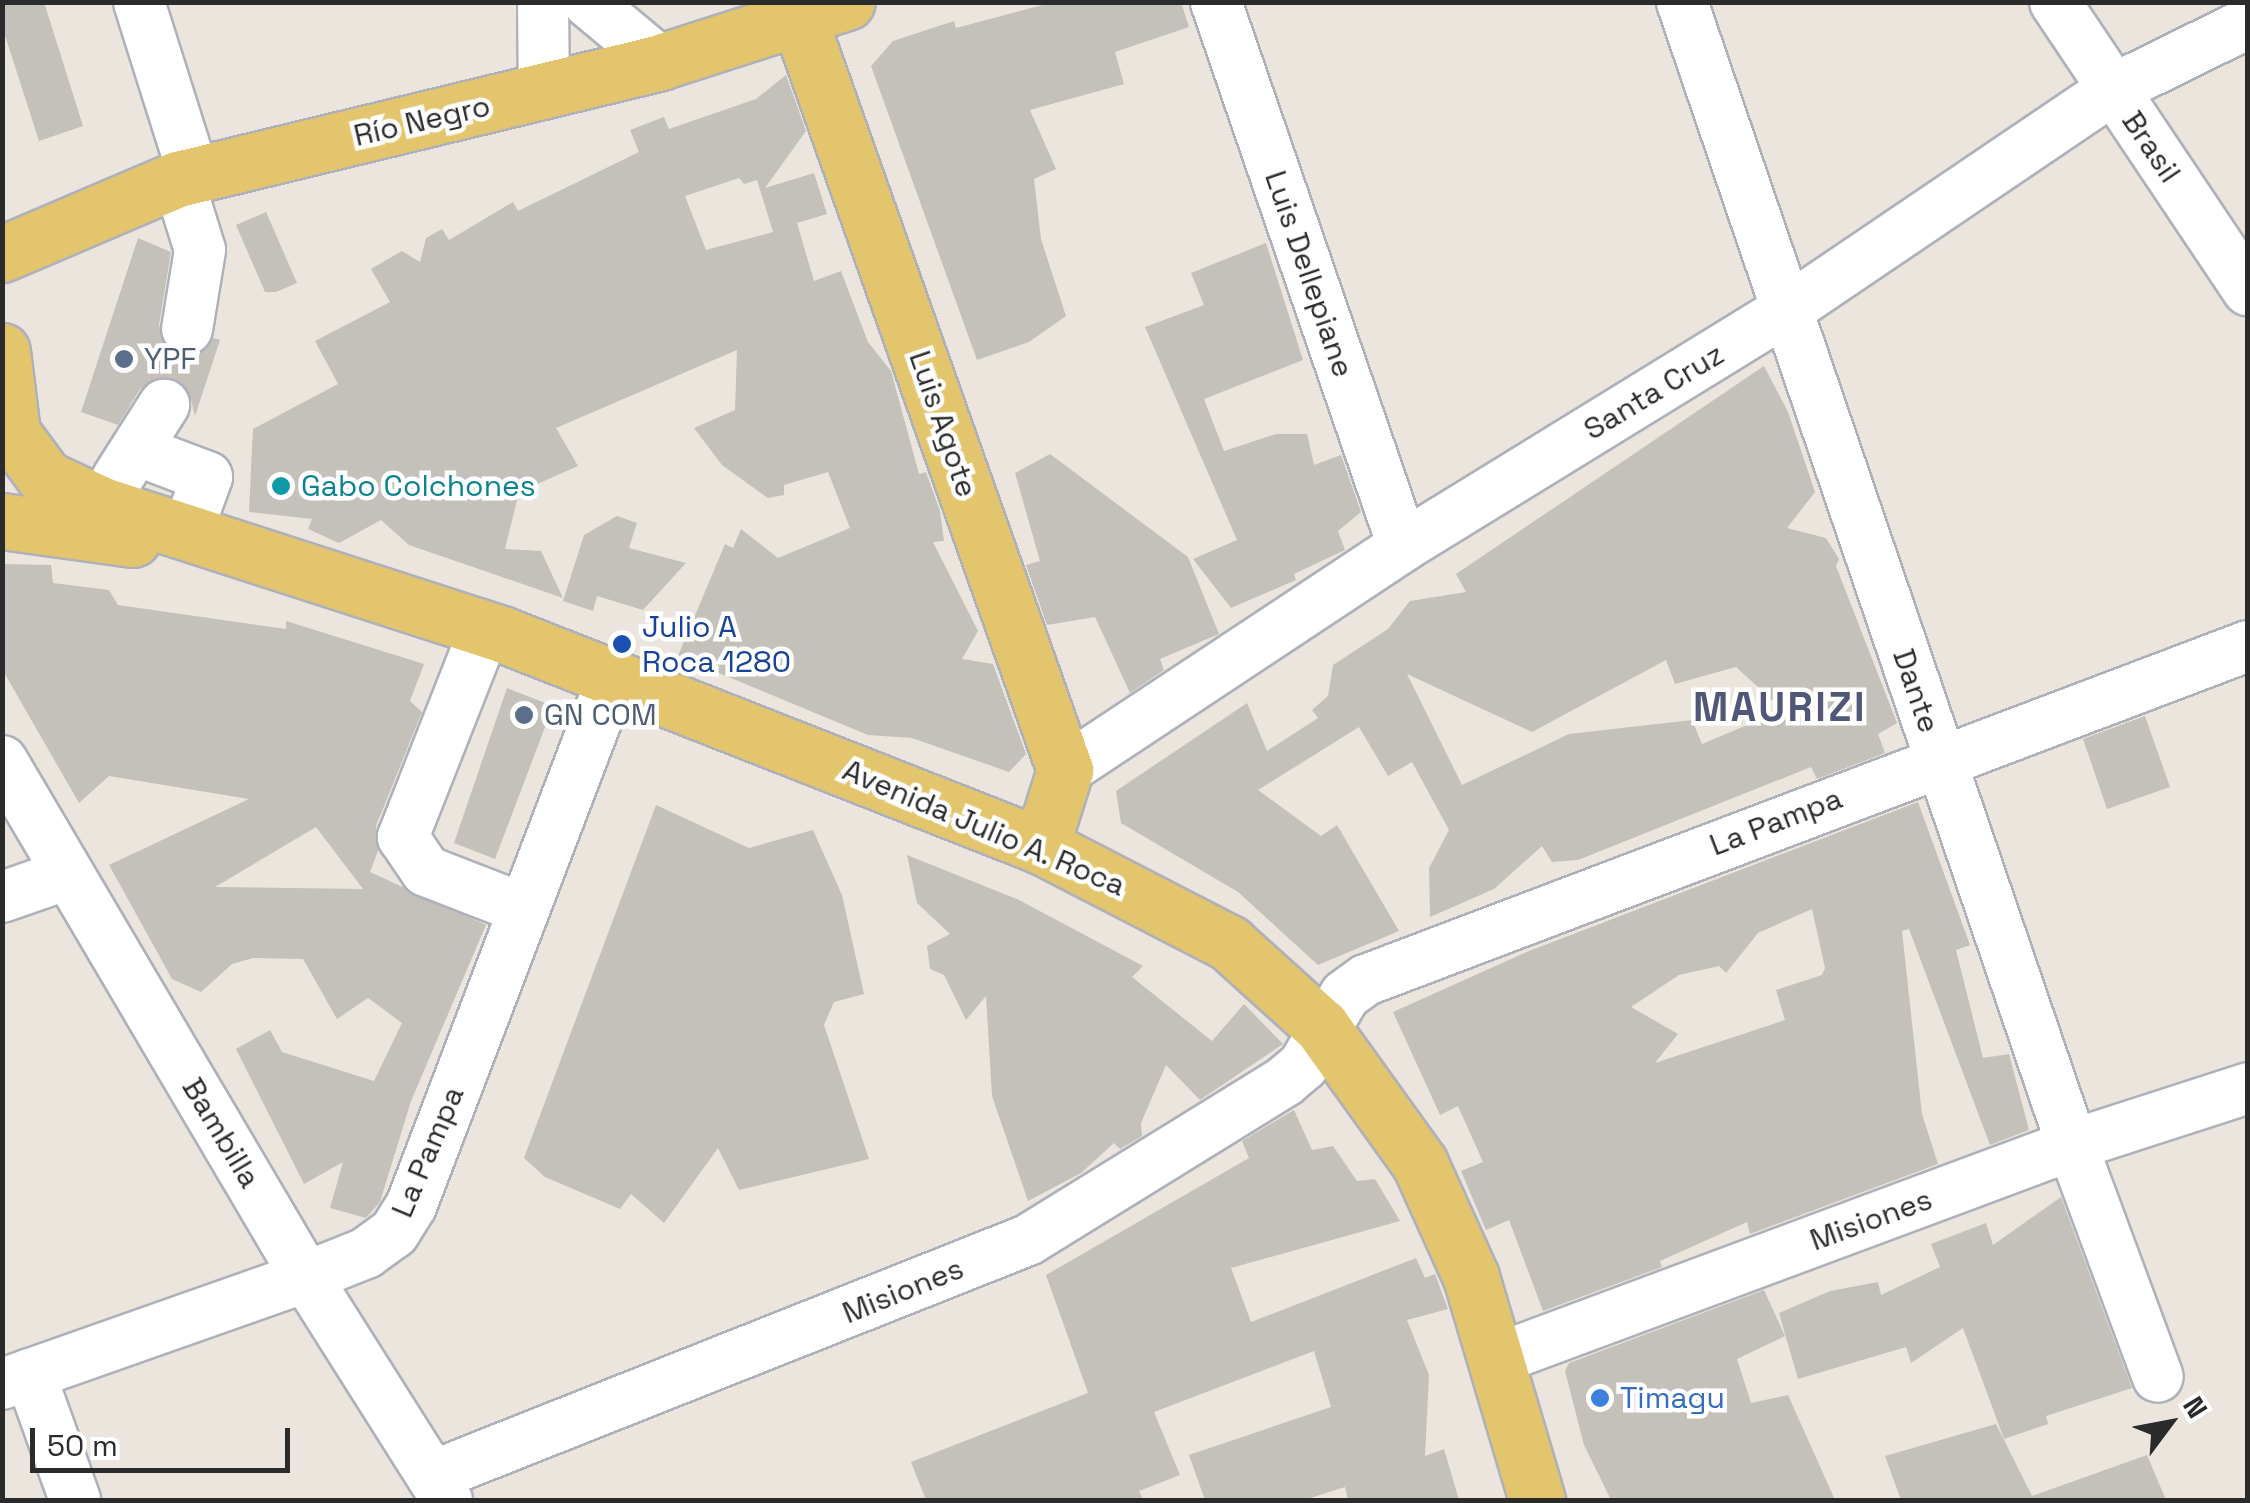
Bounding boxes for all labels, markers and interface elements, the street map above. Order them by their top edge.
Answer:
street label: Río Negro [350,88,494,154]
street label: Brasil [2114,104,2188,190]
street label: Luis Dellepiane [1257,166,1361,382]
street label: Santa Cruz [1578,336,1730,448]
place label: YPF [144,341,197,377]
street label: Luis Agote [901,346,985,502]
marker: YPF [113,348,135,370]
place label: Gabo Colchones [301,468,536,504]
marker: Gabo Colchones [270,475,292,497]
place label: Julio A Roca 1280 [642,609,791,680]
marker: Julio A Roca 1280 [611,633,633,655]
street label: Dante [1885,644,1947,738]
district label: MAURIZI [1693,684,1867,732]
place label: GN COM [544,697,657,733]
marker: GN COM [513,704,535,726]
street label: Avenida Julio A. Roca [837,752,1131,904]
street label: La Pampa [1705,780,1847,864]
street label: Bambilla [174,1072,268,1194]
street label: La Pampa [384,1081,472,1223]
street label: Misiones [1805,1181,1937,1259]
street label: Misiones [837,1251,969,1331]
north arrow [2120,1373,2220,1473]
place label: Timagu [1620,1380,1725,1416]
marker: Timagu [1589,1387,1611,1409]
text: N [2175,1390,2216,1425]
scale bar [35,1408,295,1470]
text: 50 m [47,1426,118,1465]

